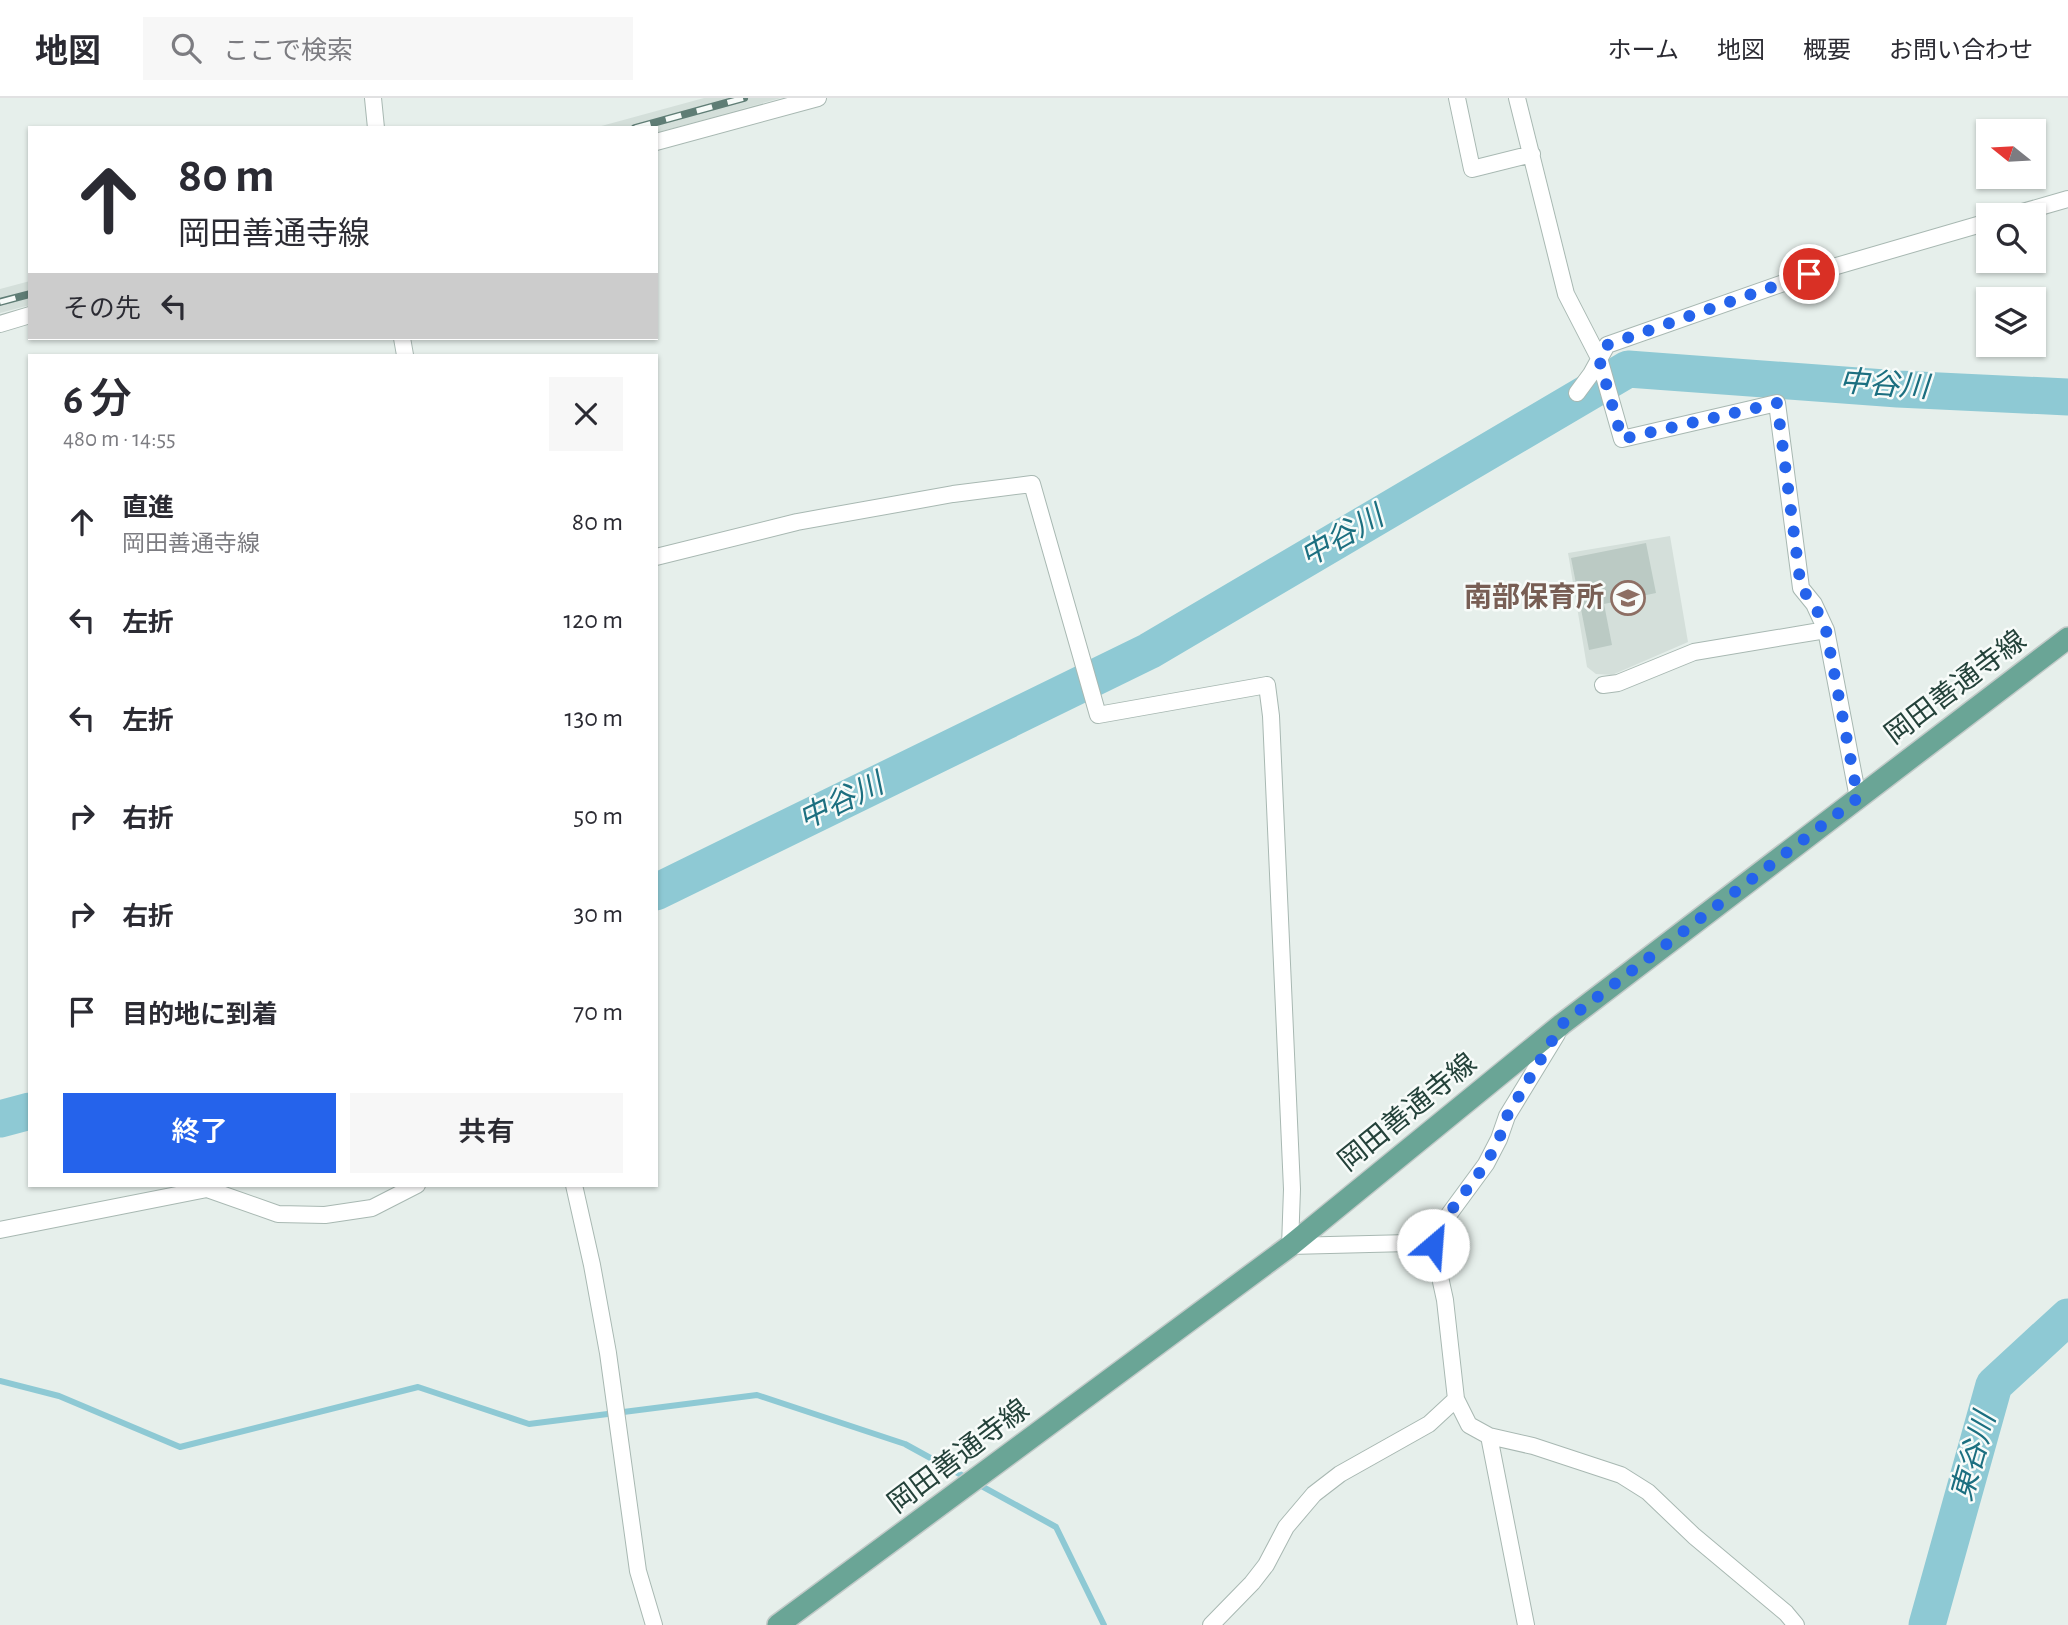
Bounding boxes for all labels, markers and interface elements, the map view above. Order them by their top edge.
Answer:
search box [143,17,633,80]
icon: search [167,29,205,67]
text: 地図 [35,36,101,69]
text: ここで検索 [223,38,353,64]
text: ホーム [1608,39,1679,63]
text: 地図 [1717,39,1765,63]
text: 概要 [1803,39,1851,63]
text: お問い合わせ [1889,39,2033,63]
north arrow [1976,119,2046,189]
map controls [1976,119,2046,357]
text: 80 m [178,152,275,201]
icon: ahead [63,154,154,245]
button: search [1976,203,2046,273]
text: 岡田善通寺線 [178,218,370,250]
pin [1779,244,1839,304]
icon: arrive [1790,255,1828,293]
icon: left [155,287,193,325]
button: layers [1976,287,2046,357]
text: その先 [63,296,141,322]
water label: 中谷川 [1838,365,1933,403]
button: close [549,377,623,451]
text: 6 分 [63,379,132,421]
text: 480 m · 14:55 [63,428,176,451]
text: 直進 [122,495,174,521]
water label: 中谷川 [1295,498,1391,572]
icon: ahead [63,503,101,541]
text: 80 m [572,509,623,535]
text: 岡田善通寺線 [122,533,260,556]
school or university icon: 南部保育所 [1609,579,1647,617]
place label: 南部保育所 [1464,582,1604,612]
icon: left [63,601,101,639]
text: 120 m [563,607,623,633]
text: 左折 [122,610,174,636]
street label: 岡田善通寺線 [1879,625,2032,750]
icon: left [63,699,101,737]
text: 130 m [565,705,623,731]
text: 左折 [122,708,174,734]
water label: 中谷川 [793,766,891,835]
icon: right [63,797,101,835]
text: 50 m [573,803,623,829]
text: 右折 [122,806,174,832]
icon: right [63,895,101,933]
text: 30 m [573,901,623,927]
text: 右折 [122,904,174,930]
icon: arrive [63,993,101,1031]
text: 70 m [573,999,623,1025]
text: 目的地に到着 [122,1002,278,1028]
street label: 岡田善通寺線 [1333,1048,1482,1177]
button: 終了 [63,1093,336,1173]
button: 共有 [350,1093,623,1173]
position arrow [1396,1208,1470,1282]
street label: 岡田善通寺線 [882,1394,1035,1519]
water label: 東谷川 [1945,1406,2002,1504]

